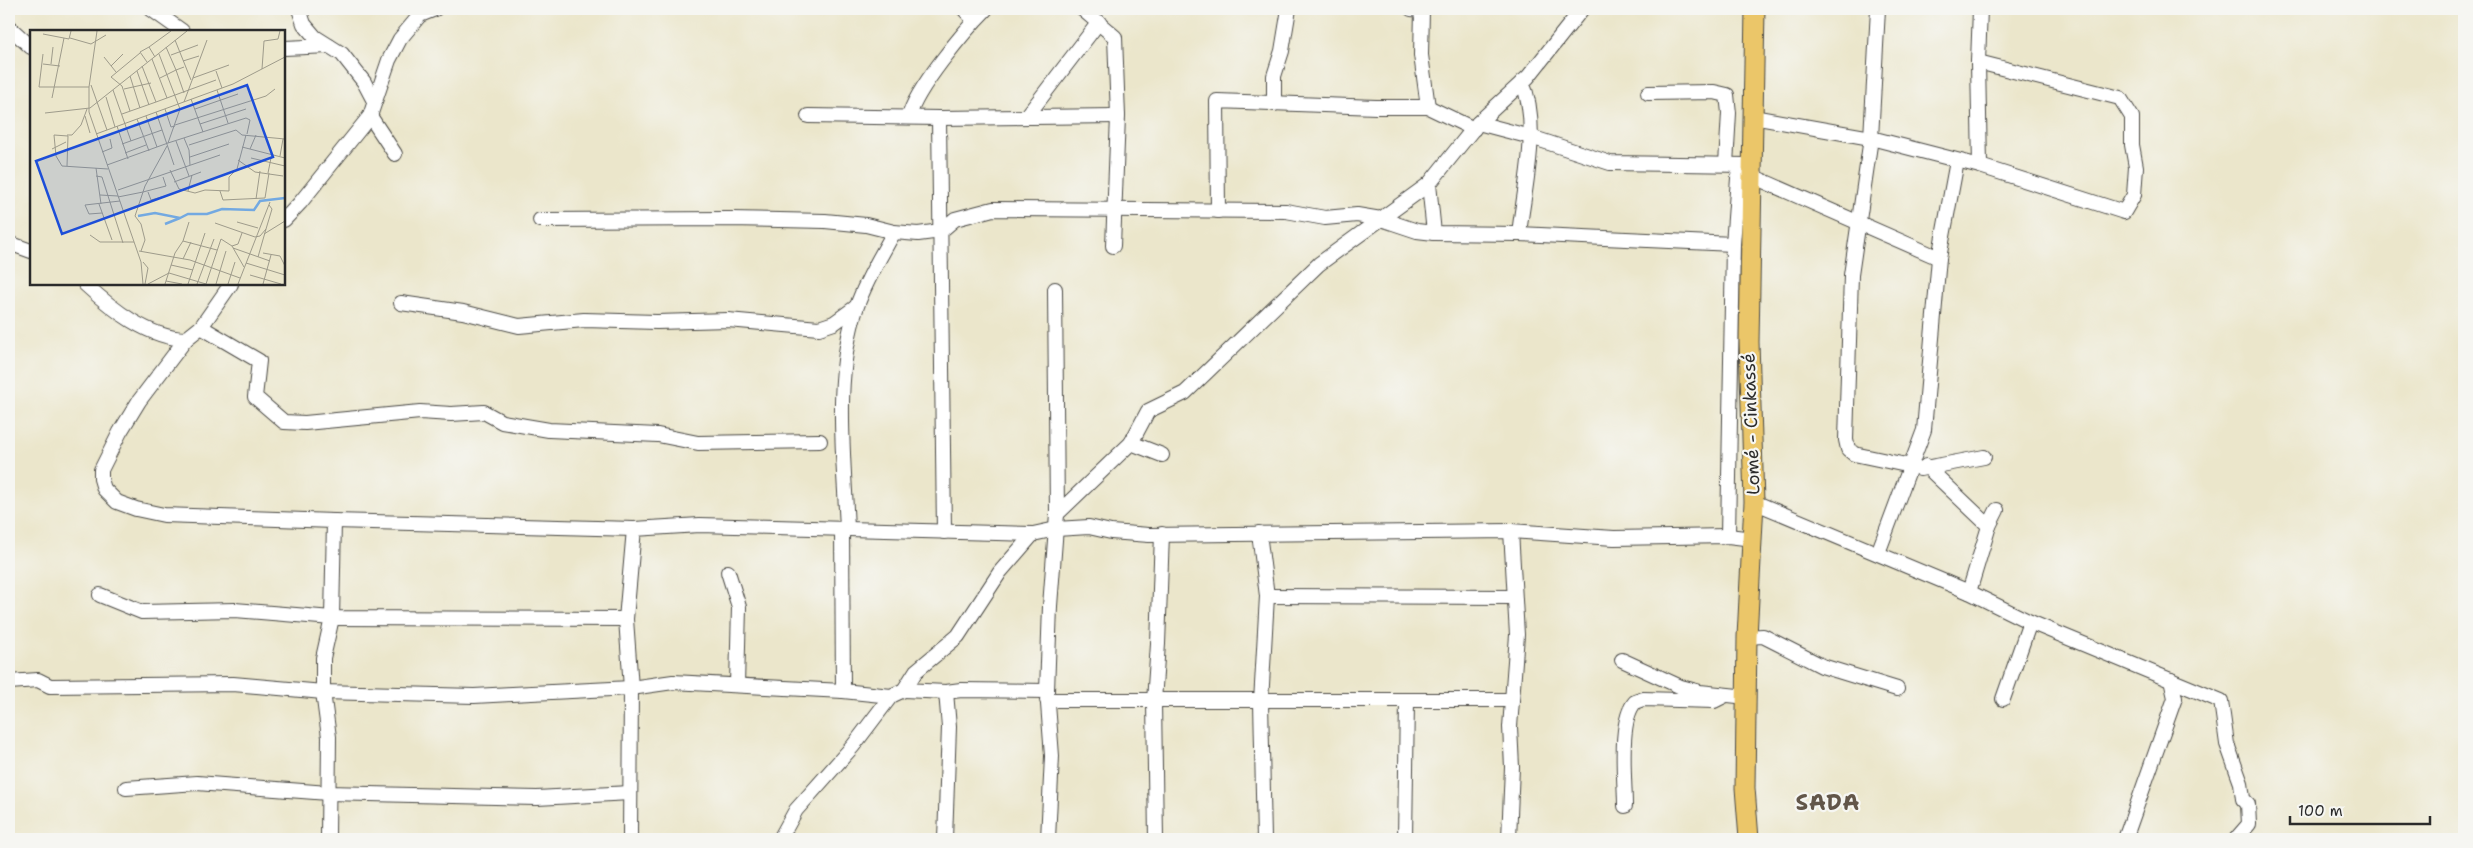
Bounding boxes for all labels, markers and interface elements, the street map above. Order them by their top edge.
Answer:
inset map [30,30,285,285]
street label: Lomé - Cinkassé [1737,353,1765,495]
district label: SADA [1796,788,1860,817]
scale bar [2290,793,2430,825]
text: 100 m [2298,801,2343,821]

